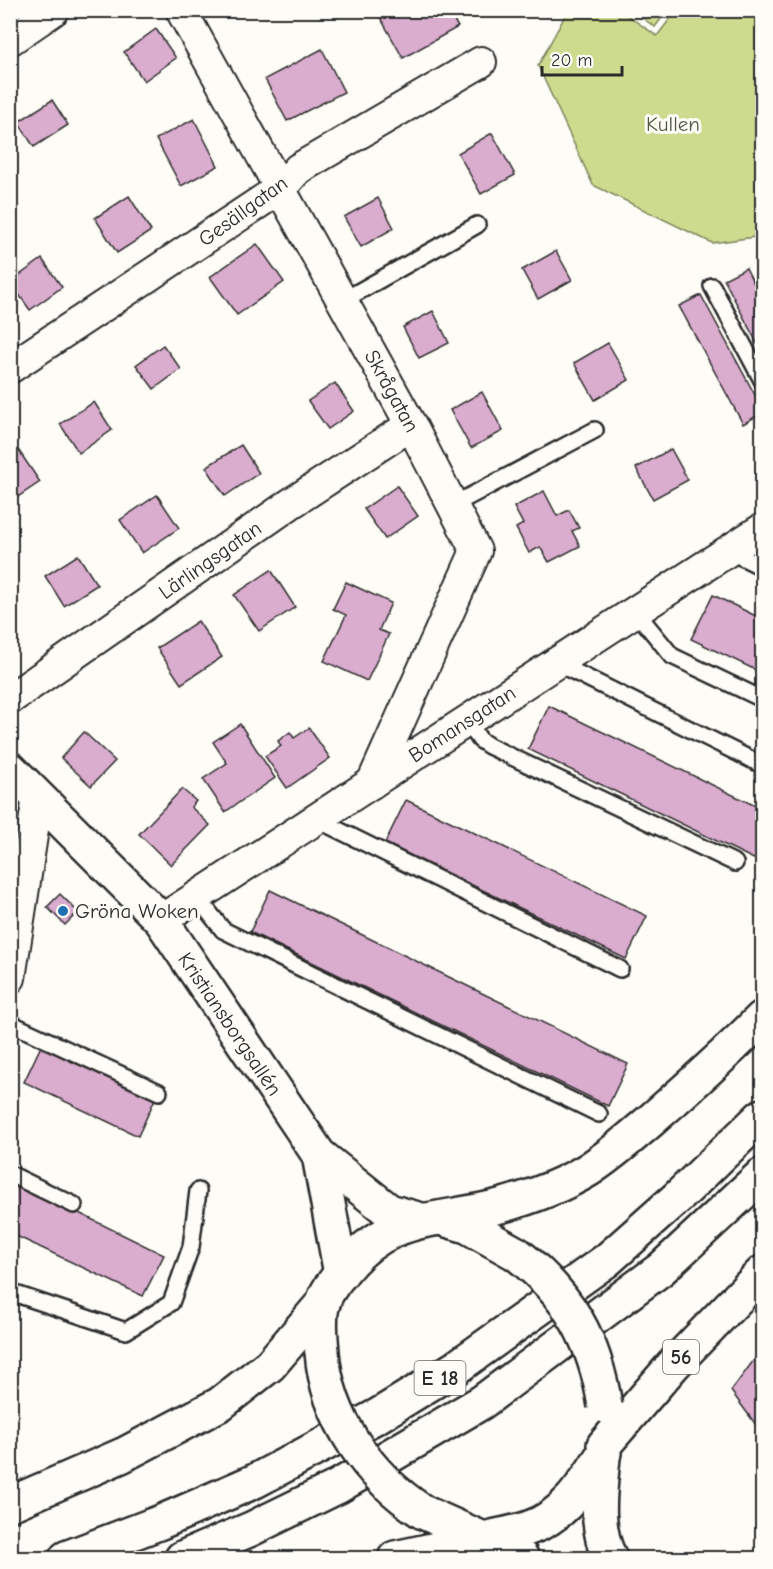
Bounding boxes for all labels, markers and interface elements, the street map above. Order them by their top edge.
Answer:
scale bar [542,39,622,77]
text: 20 m [551,50,592,71]
park label: Kullen [646,112,700,136]
street label: Gesällgatan [194,171,292,251]
street label: Skrågatan [360,346,424,436]
street label: Lärlingsgatan [154,516,266,604]
street label: Bomansgatan [404,681,520,767]
place label: Gröna Woken [75,899,199,923]
marker: Gröna Woken [56,904,70,918]
street label: Kristiansborgsallén [173,948,287,1100]
road number: 56 [663,1340,699,1374]
road number: E 18 [414,1361,466,1395]

